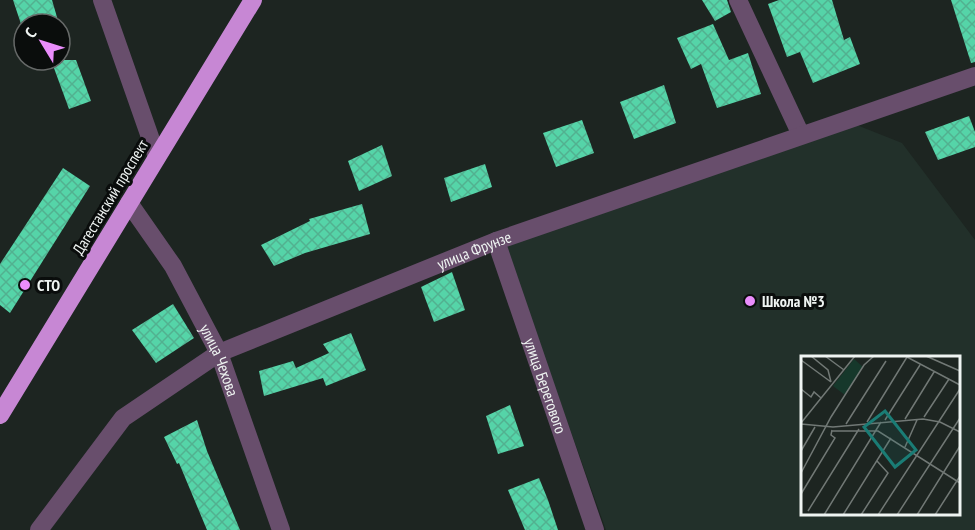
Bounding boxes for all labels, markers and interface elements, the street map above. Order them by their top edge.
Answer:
north arrow [12,12,72,72]
text: С [20,23,41,42]
street label: Дагестанский проспект [68,135,153,258]
street label: улица Фрунзе [434,227,514,274]
place label: СТО [37,275,60,295]
marker: СТО [18,278,32,292]
place label: Школа №3 [762,291,825,311]
marker: Школа №3 [743,294,757,308]
street label: улица Чехова [195,320,243,399]
street label: улица Берегового [520,335,571,436]
inset map [801,356,960,515]

